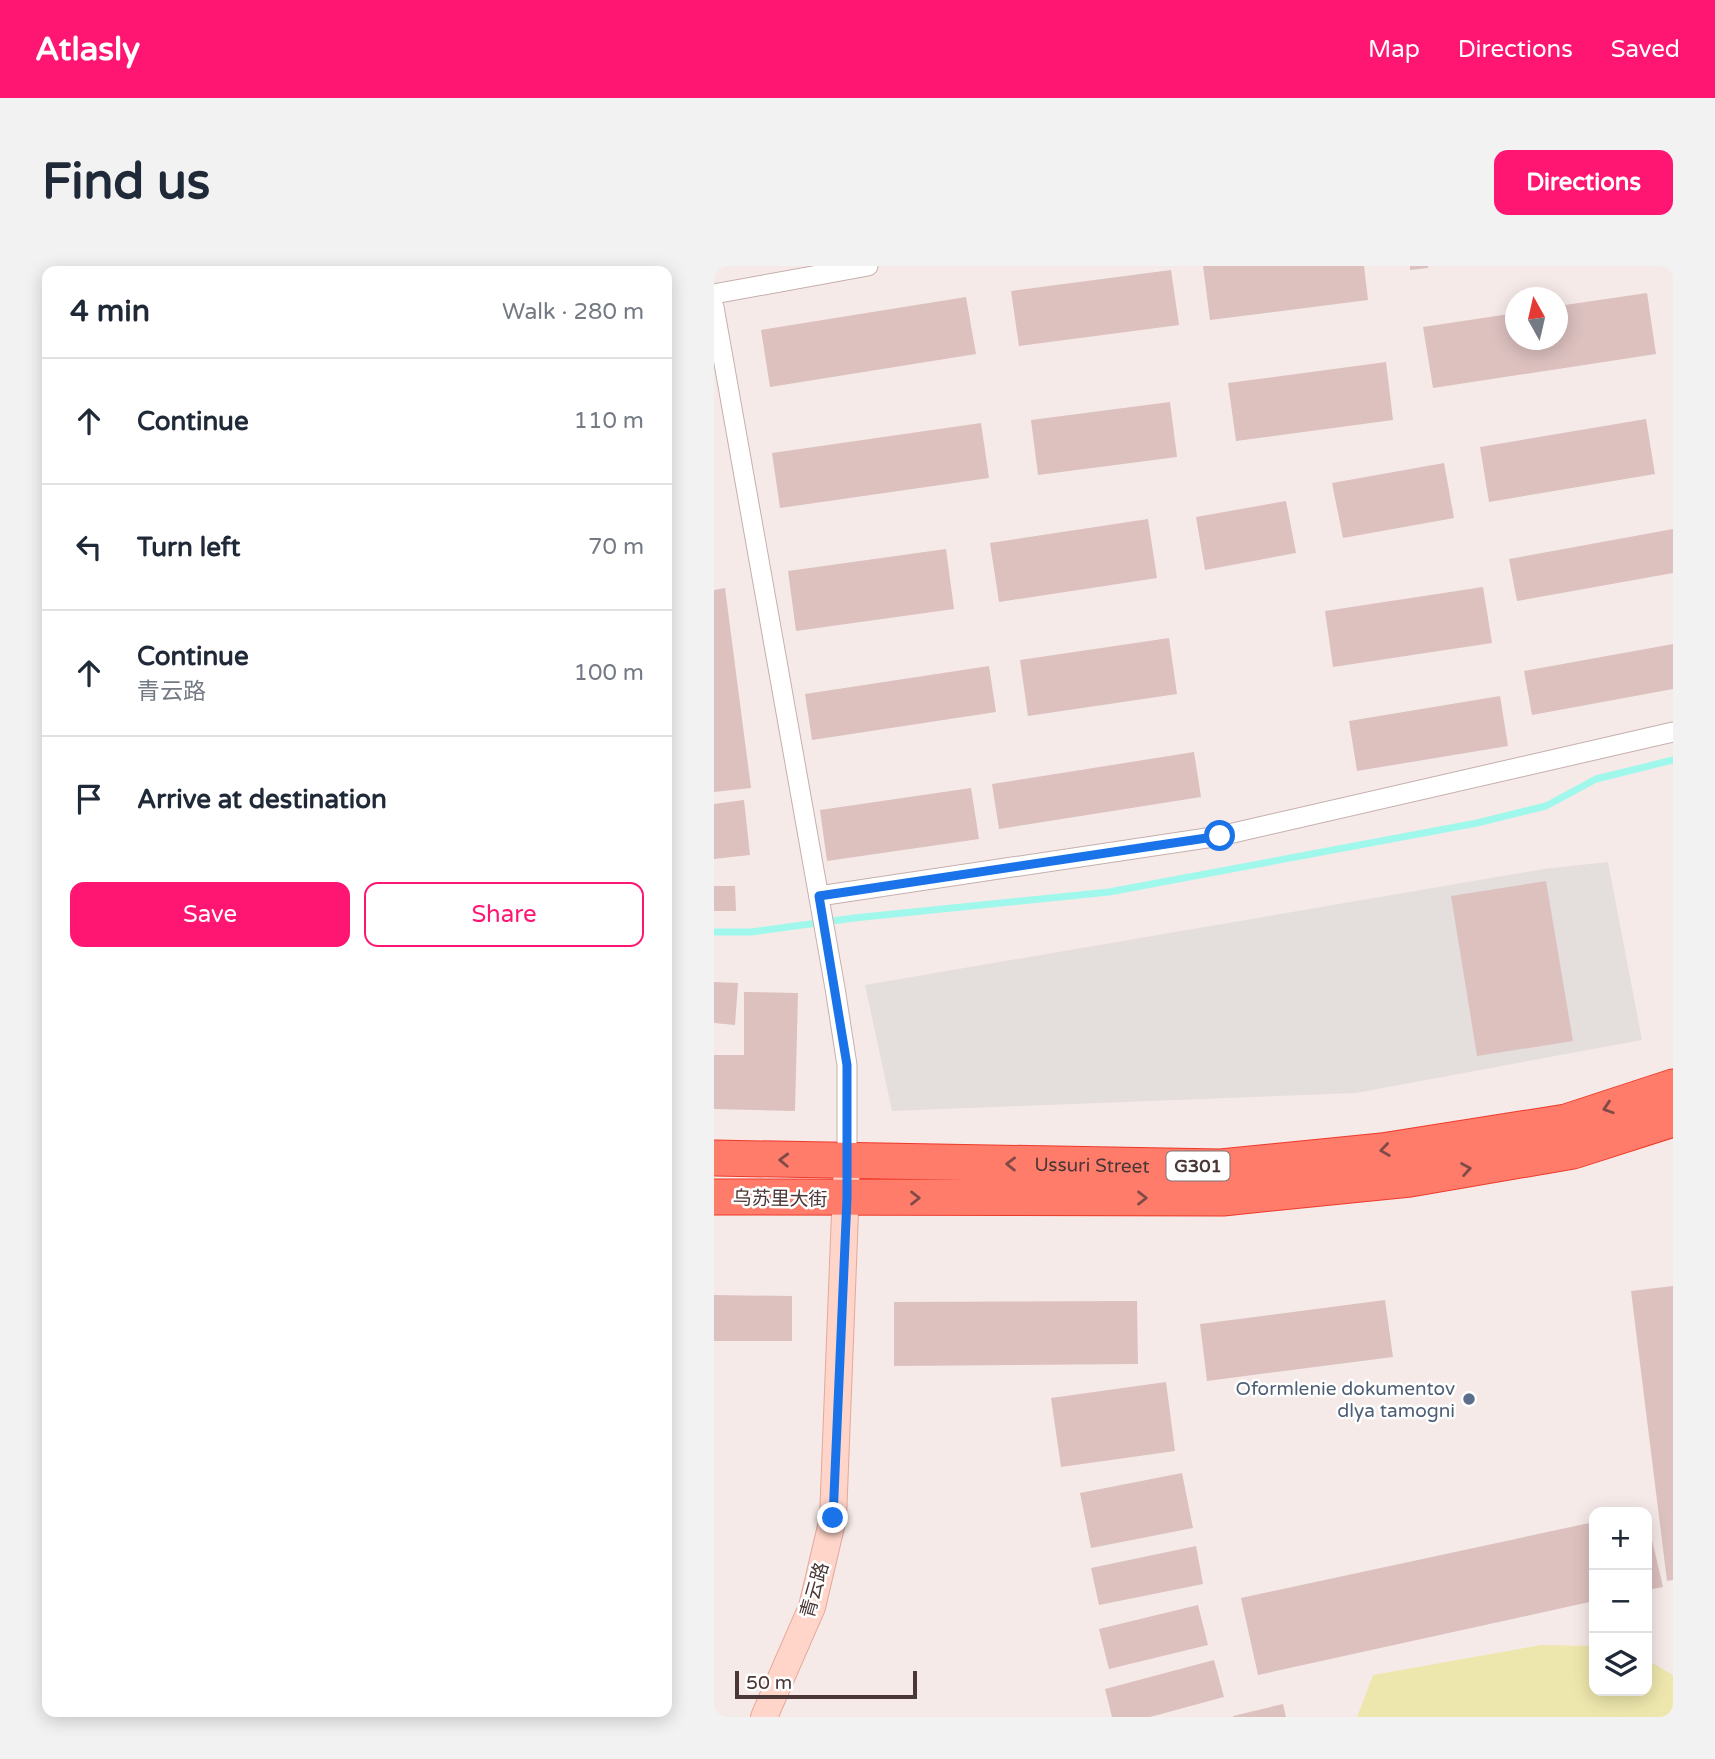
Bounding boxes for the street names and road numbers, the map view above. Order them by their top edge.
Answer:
road number: G301 [1166,1152,1230,1181]
street label: Ussuri Street [1034,1154,1150,1178]
street label: 乌苏里大街 [732,1187,828,1211]
street label: 青云路 [797,1560,833,1621]

